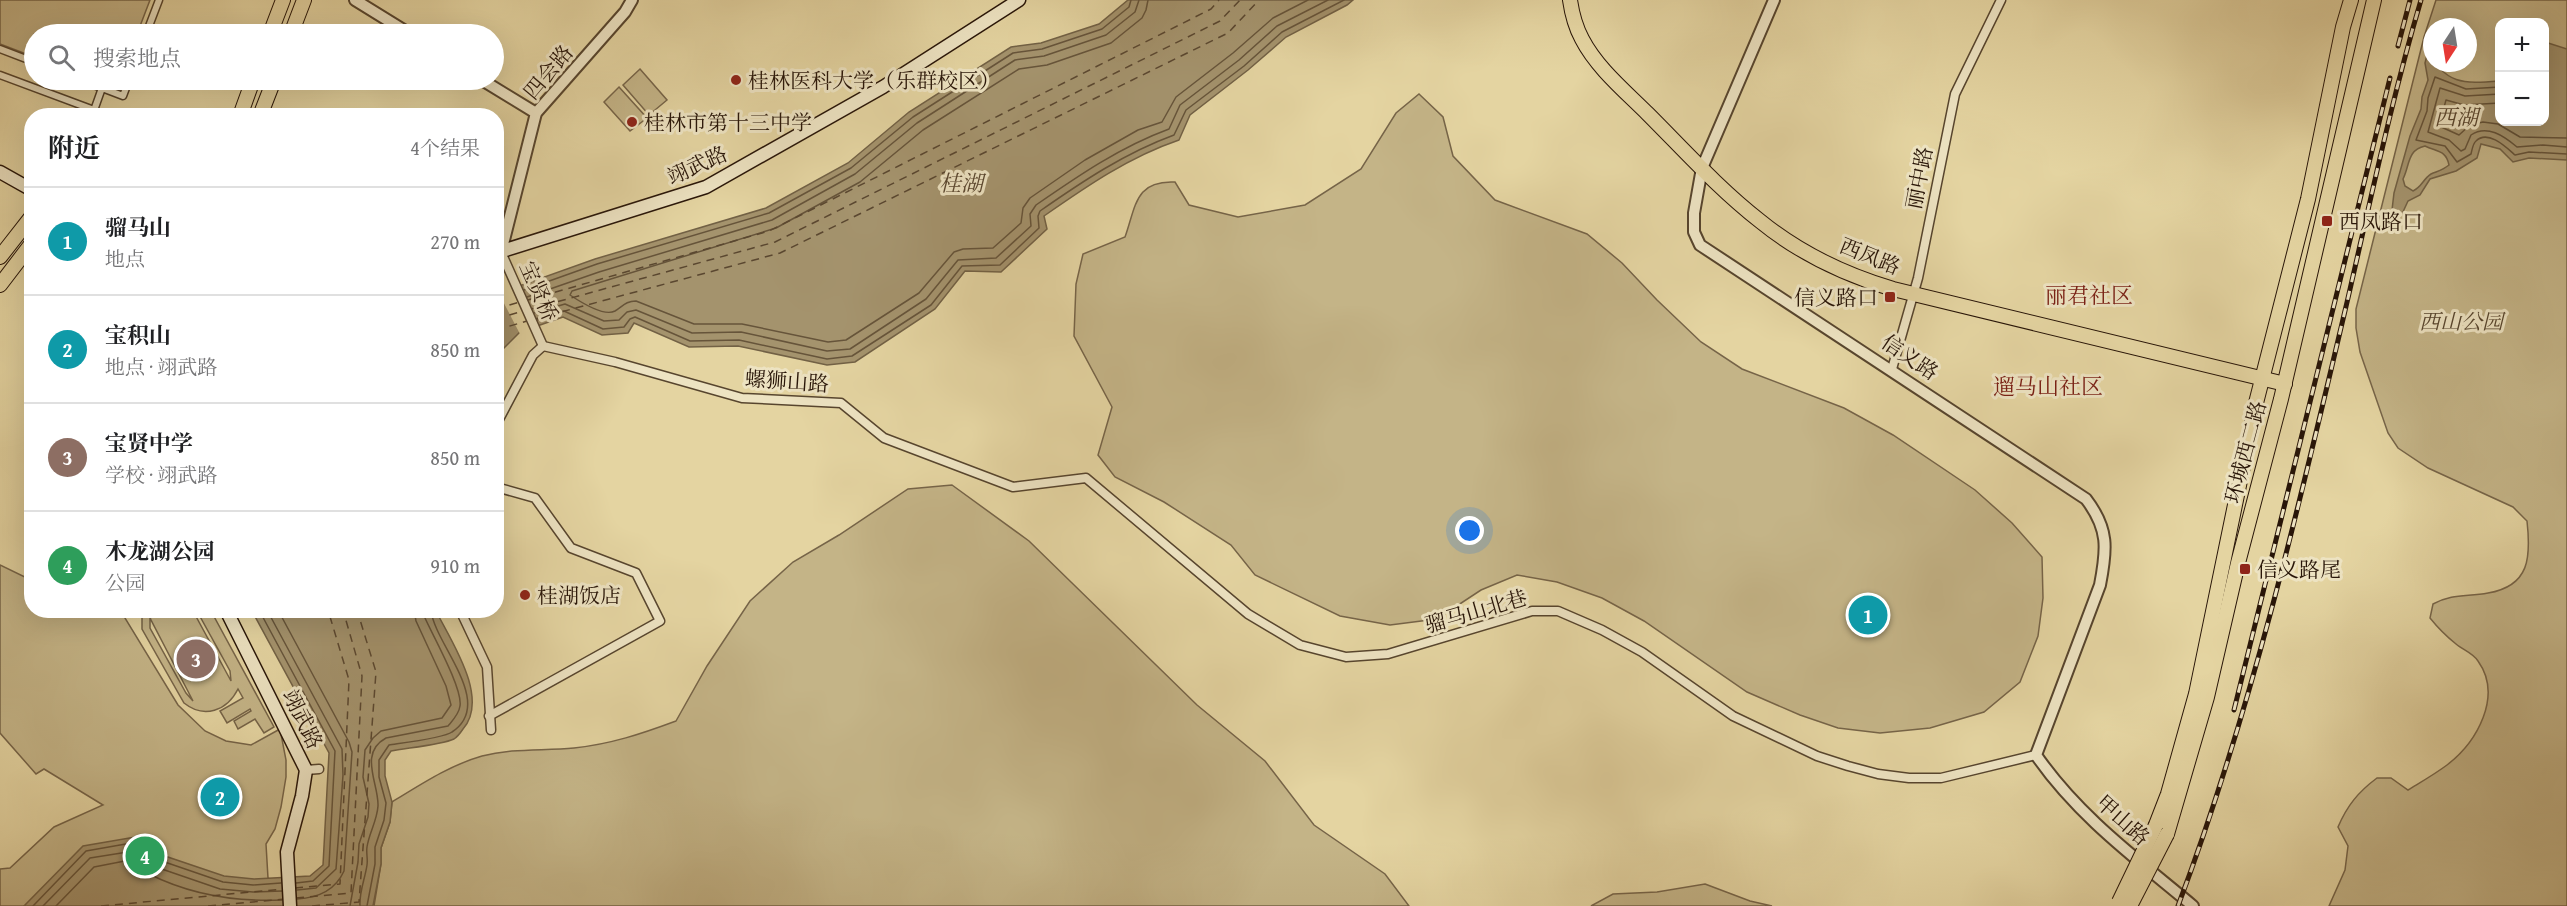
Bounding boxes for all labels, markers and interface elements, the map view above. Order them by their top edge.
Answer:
north arrow [2423,18,2477,72]
map controls [2495,18,2549,126]
button: + [2495,18,2549,72]
search box [24,24,504,90]
street label: 四会路 [516,38,580,106]
icon: search [45,41,78,74]
text: 搜索地点 [93,42,181,74]
place label: 桂林医科大学（乐群校区） [748,65,1000,96]
button: − [2495,72,2549,126]
marker: 桂林医科大学（乐群校区） [729,73,743,87]
water label: 西湖 [2434,101,2482,133]
place label: 桂林市第十三中学 [644,107,812,138]
marker: 桂林市第十三中学 [625,115,639,129]
text: 附近 [48,128,100,167]
text: 4个结果 [410,133,480,162]
street label: 翊武路 [662,138,732,192]
street label: 丽中路 [1898,144,1940,212]
water label: 桂湖 [939,167,987,199]
place label: 西凤路口 [2339,206,2423,237]
text: 骝马山 [105,211,171,243]
marker: 西凤路口 [2320,214,2334,228]
text: 1 [62,227,73,256]
text: 270 m [430,227,480,256]
street label: 西凤路 [1835,230,1905,282]
text: 地点 [105,244,145,273]
street label: 宝贤桥 [512,256,566,326]
district label: 丽君社区 [2045,279,2133,311]
place label: 信义路口 [1794,282,1878,313]
marker: 信义路口 [1883,290,1897,304]
park label: 西山公园 [2419,306,2506,337]
text: 宝积山 [105,319,171,351]
street label: 信义路 [1875,327,1945,387]
text: 2 [62,335,73,364]
text: 850 m [430,335,480,364]
text: 地点 · 翊武路 [105,352,217,381]
street label: 螺狮山路 [744,363,830,399]
district label: 遛马山社区 [1993,370,2103,402]
street label: 环城西二路 [2216,397,2274,507]
text: 宝贤中学 [105,427,193,459]
text: 3 [62,443,73,472]
text: 850 m [430,443,480,472]
text: 学校 · 翊武路 [105,460,217,489]
your location [1455,516,1484,545]
text: 木龙湖公园 [105,535,215,567]
text: 4 [62,551,73,580]
text: 910 m [430,551,480,580]
place label: 信义路尾 [2257,554,2341,585]
marker: 信义路尾 [2238,562,2252,576]
text: 公园 [105,568,145,597]
place label: 桂湖饭店 [537,580,621,611]
street label: 骝马山北巷 [1421,582,1531,640]
marker: 桂湖饭店 [518,588,532,602]
pin: 1 [1848,592,1888,638]
pin: 3 [176,636,216,682]
street label: 翊武路 [275,684,331,754]
pin: 2 [200,774,240,820]
street label: 甲山路 [2089,787,2157,853]
pin: 4 [126,834,164,878]

